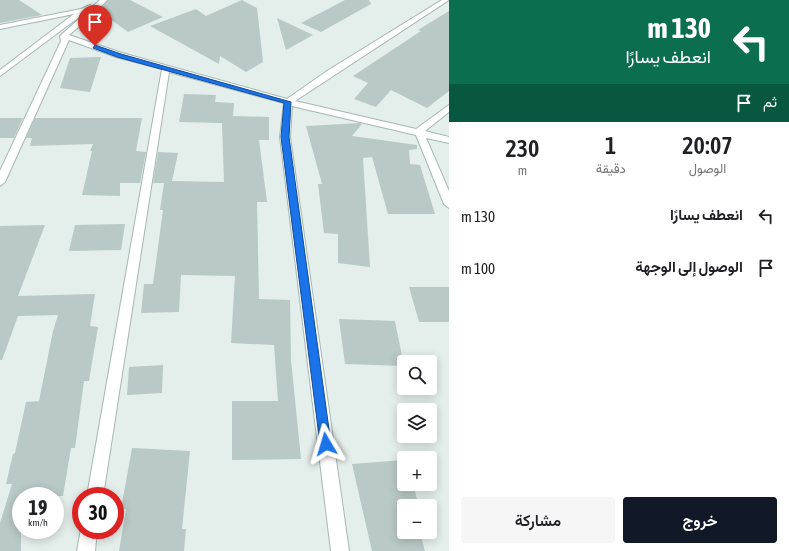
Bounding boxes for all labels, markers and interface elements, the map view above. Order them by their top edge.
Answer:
pin [78,5,112,46]
icon: arrive [84,11,106,33]
text: 130 m [648,12,711,44]
icon: left [725,16,777,68]
text: انعطف يسارًا [625,46,711,67]
icon: arrive [733,92,755,114]
text: ثم [763,93,777,110]
text: 1 [605,132,616,159]
text: 20:07 [682,132,733,159]
text: 230 [505,135,539,162]
text: دقيقة [596,161,626,176]
text: الوصول [689,161,726,176]
text: m [518,163,527,178]
icon: left [755,205,777,227]
text: انعطف يسارًا [670,206,743,223]
text: 130 m [461,208,495,225]
icon: arrive [755,257,777,279]
text: الوصول إلى الوجهة [635,258,743,275]
text: 100 m [461,260,495,277]
map controls [397,355,437,539]
button: search [397,355,437,395]
button: layers [397,403,437,443]
position arrow [305,423,347,465]
button: + [397,451,437,491]
speed limit sign: 30 [72,487,124,539]
text: 19 [29,496,47,519]
button: مشاركة [461,497,615,543]
button: خروج [623,497,777,543]
button: − [397,499,437,539]
text: km/h [28,517,48,528]

